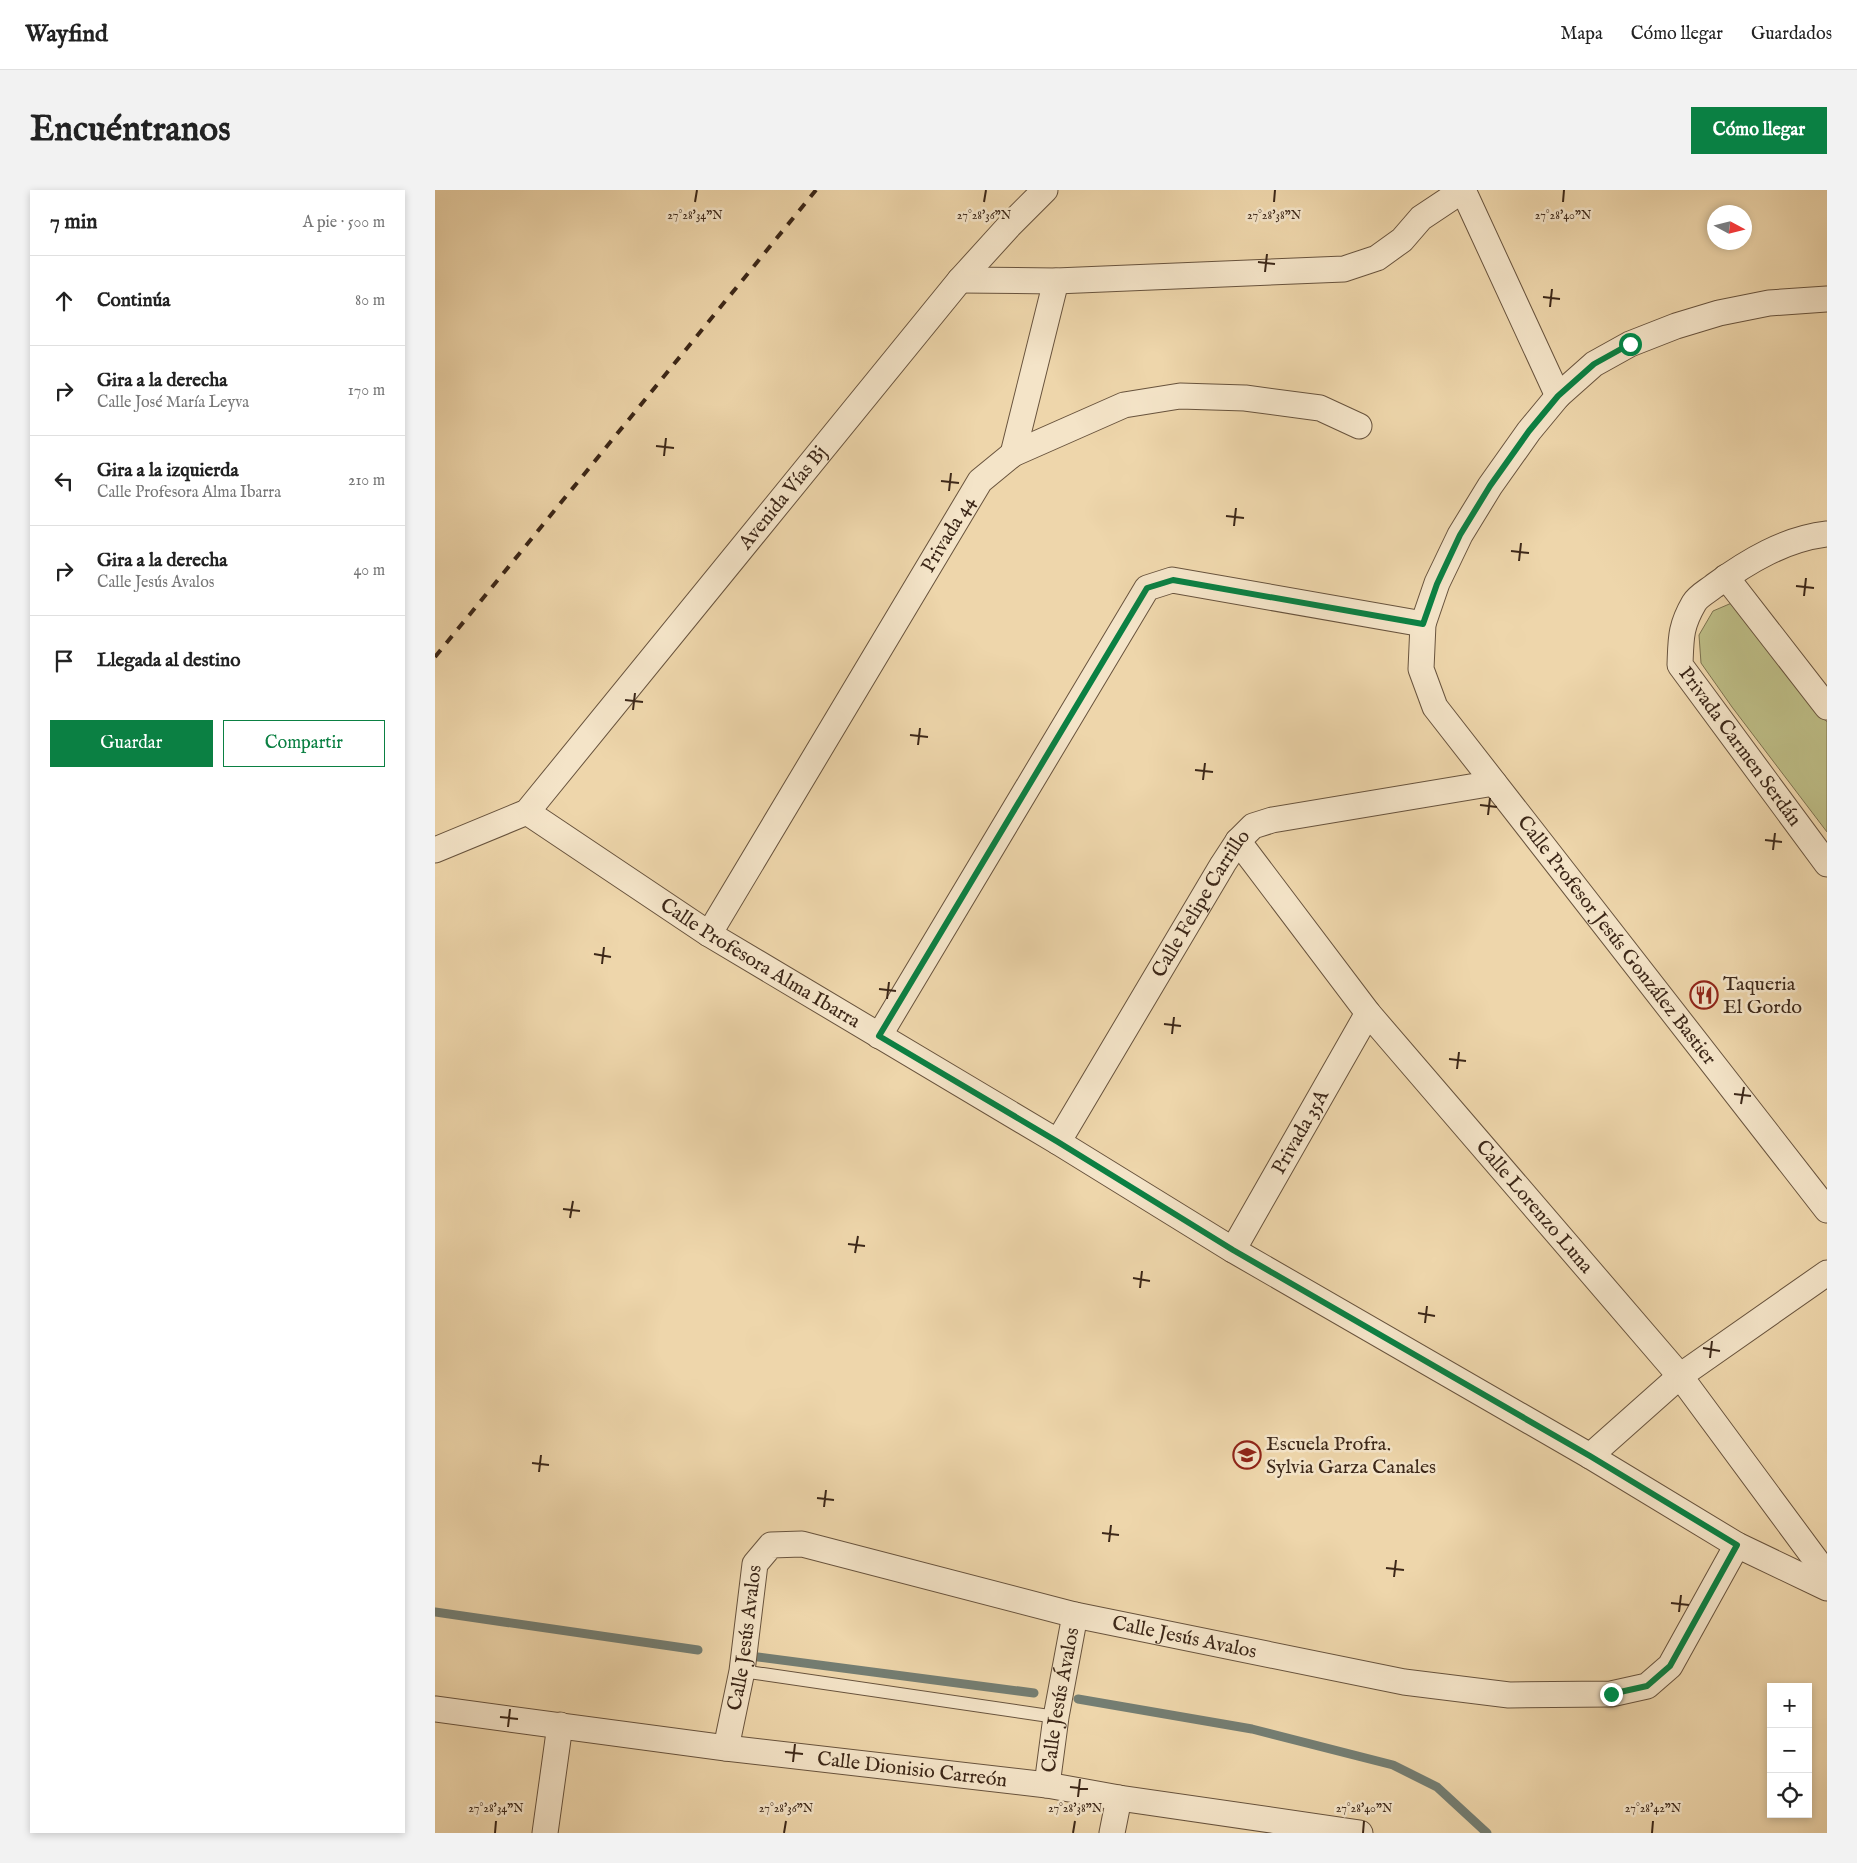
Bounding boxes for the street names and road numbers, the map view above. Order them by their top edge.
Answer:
street label: Avenida Vías Bj [733,441,833,555]
street label: Privada 44 [916,491,981,577]
street label: Privada Carmen Serdán [1673,662,1807,831]
street label: Calle Profesor Jesús González Bastier [1512,811,1722,1071]
street label: Calle Felipe Carrillo [1146,824,1255,982]
street label: Calle Profesora Alma Ibarra [655,892,865,1034]
street label: Privada 35A [1266,1085,1335,1179]
street label: Calle Lorenzo Luna [1470,1135,1599,1279]
street label: Calle Jesús Avalos [722,1564,767,1713]
street label: Calle Jesús Avalos [1110,1610,1259,1664]
street label: Calle Jesús Ávalos [1036,1625,1085,1774]
street label: Calle Dionisio Carreón [816,1746,1009,1793]

